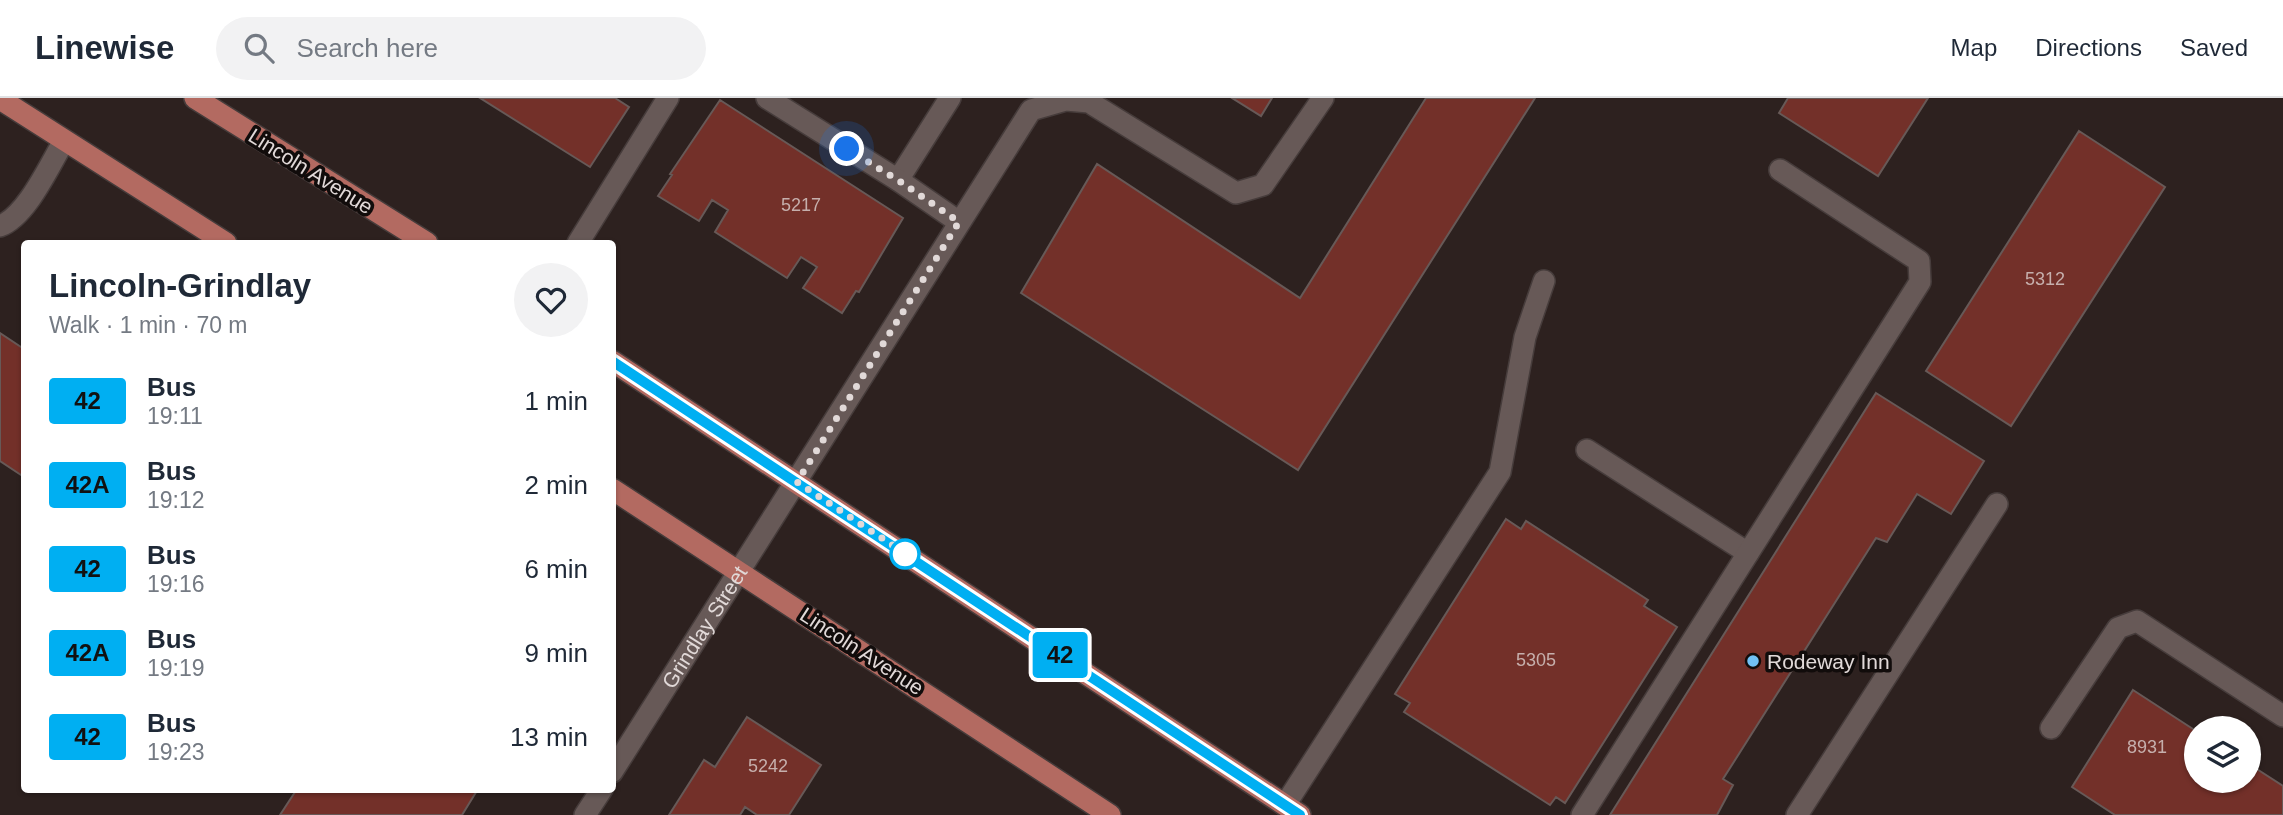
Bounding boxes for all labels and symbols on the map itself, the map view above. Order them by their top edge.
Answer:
street label: Lincoln Avenue [245,124,377,218]
your location [829,131,864,166]
house number: 5217 [781,195,821,215]
house number: 5312 [2025,269,2065,289]
unlabelled marker [890,539,920,569]
street label: Grindlay Street [657,561,751,692]
street label: Lincoln Avenue [796,603,928,699]
line badge: 42 [1028,632,1092,678]
house number: 5305 [1516,650,1556,670]
place label: Rodeway Inn [1767,650,1890,673]
marker: Rodeway Inn [1745,653,1761,669]
house number: 8931 [2127,737,2167,757]
house number: 5242 [748,756,788,776]

